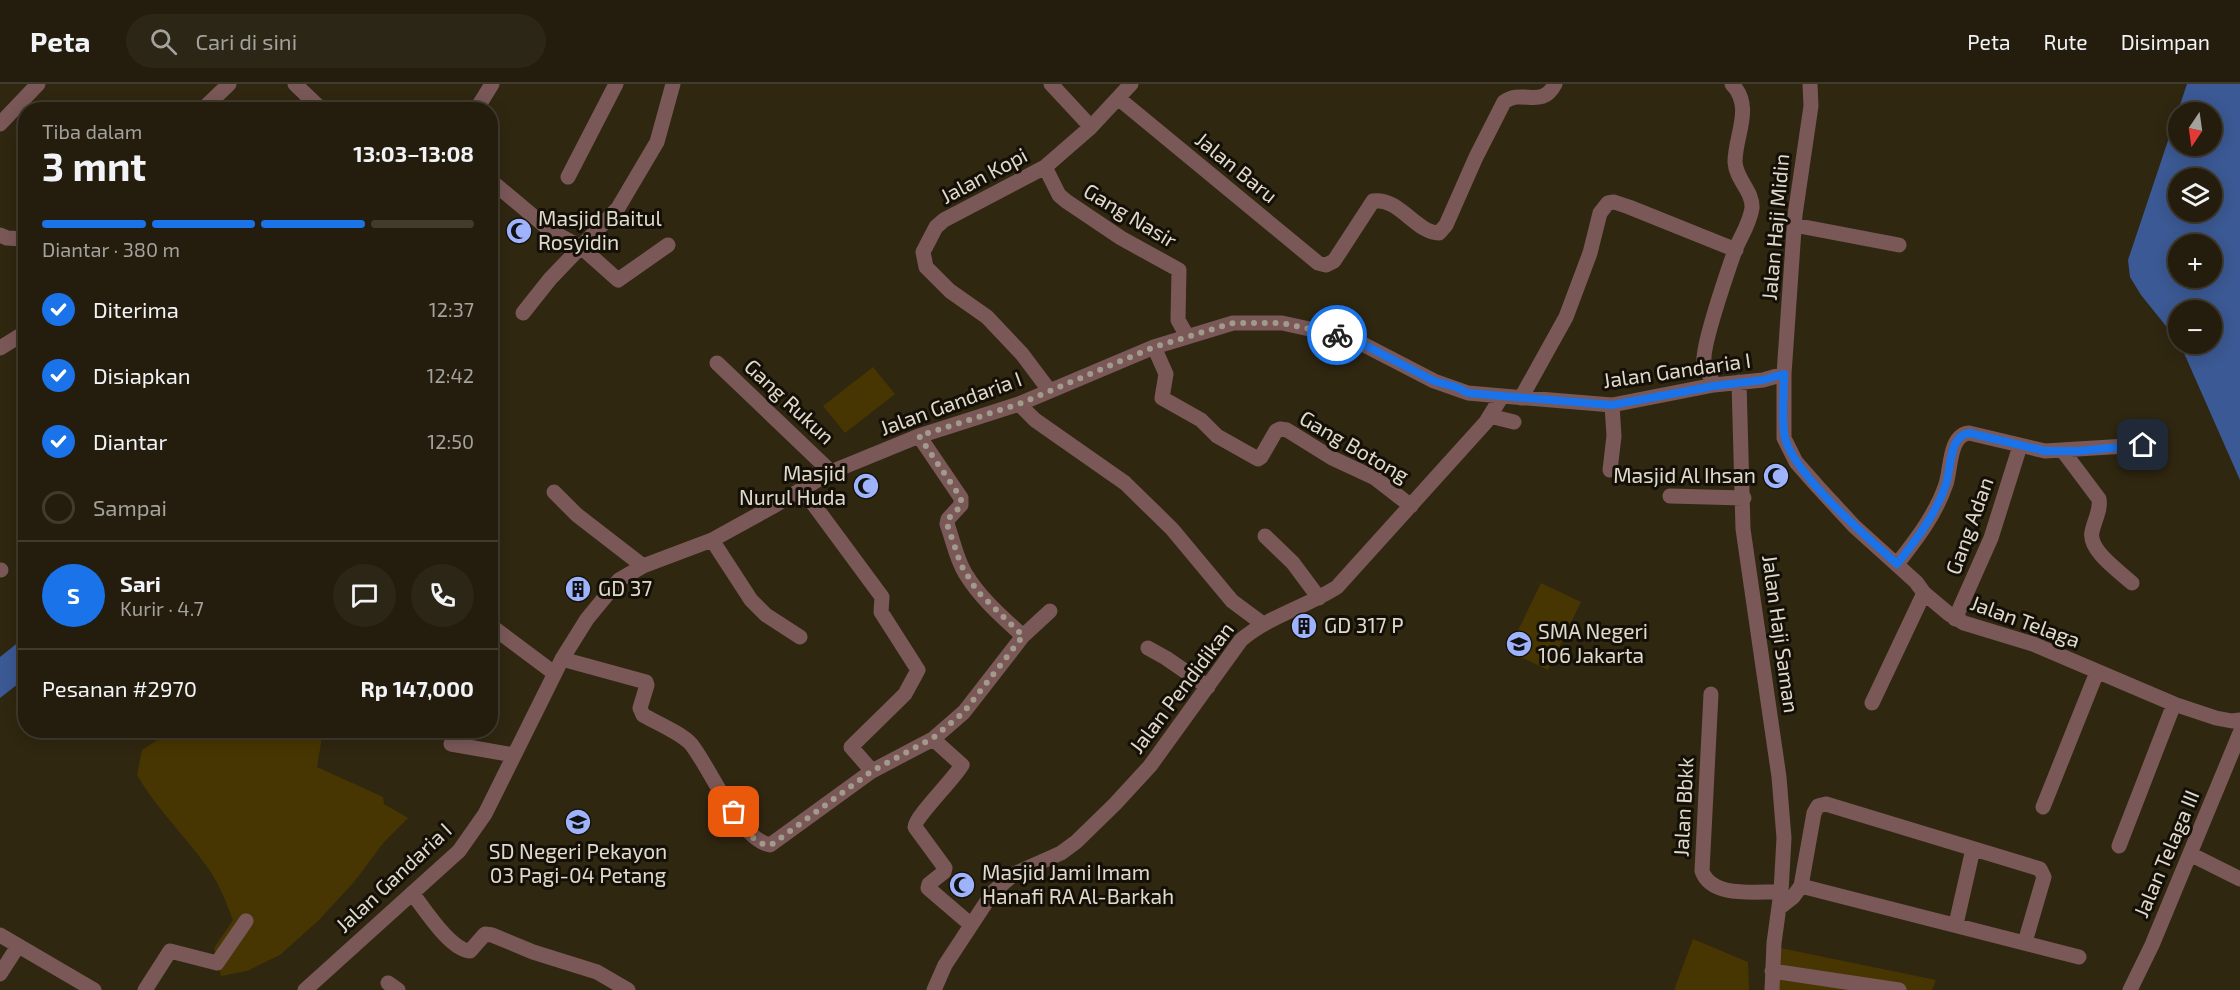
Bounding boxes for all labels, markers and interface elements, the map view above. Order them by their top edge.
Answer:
search box [126,14,546,68]
text: Peta [30,24,90,58]
icon: search [147,25,180,58]
text: Cari di sini [195,28,297,54]
text: Peta [1967,29,2010,54]
text: Rute [2043,29,2088,54]
text: Disimpan [2121,29,2210,54]
north arrow [2168,102,2222,156]
map controls [2168,102,2222,354]
text: Tiba dalam [42,119,142,143]
street label: Jalan Baru [1191,126,1283,207]
text: 13:03–13:08 [353,140,474,166]
street label: Jalan Kopi [936,141,1031,208]
text: 3 mnt [42,142,146,189]
street label: Jalan Haji Midin [1756,153,1794,301]
button: layers [2168,168,2222,222]
street label: Gang Nasir [1080,177,1182,252]
place label: Masjid Baitul Rosyidin [538,205,663,254]
mosque icon: Masjid Baitul Rosyidin [504,216,534,246]
button: + [2168,234,2222,288]
text: Diantar · 380 m [42,237,180,261]
icon: check [42,293,75,326]
text: Diterima [93,296,179,322]
text: 12:37 [429,297,474,321]
button: − [2168,300,2222,354]
courier [1307,305,1367,365]
icon: bike [1321,319,1354,352]
street label: Jalan Gandaria I [1601,347,1752,392]
street label: Gang Rukun [740,353,840,449]
icon: check [42,359,75,392]
text: Disiapkan [93,362,191,388]
text: 12:42 [427,363,474,387]
street label: Jalan Gandaria I [876,365,1025,440]
street label: Gang Botong [1296,404,1414,487]
pin [2117,419,2168,470]
icon: check [42,425,75,458]
text: Diantar [93,428,167,454]
icon: home [2126,428,2159,461]
text: 12:50 [427,429,474,453]
place label: Masjid Nurul Huda [739,460,846,509]
mosque icon: Masjid Al Ihsan [1761,461,1791,491]
place label: Masjid Al Ihsan [1613,462,1756,488]
mosque icon: Masjid Nurul Huda [851,471,881,501]
street label: Gang Adan [1939,473,1998,578]
text: Sampai [93,494,167,520]
street label: Jalan Haji Saman [1757,553,1805,715]
button: chat [333,564,396,627]
button: phone [411,564,474,627]
text: Sari [120,570,161,596]
building icon: GD 37 [563,574,593,604]
place label: GD 37 [598,575,652,600]
text: S [67,582,80,608]
street label: Jalan Telaga [1967,589,2084,652]
text: Kurir · 4.7 [120,596,204,620]
building icon: GD 317 P [1289,611,1319,641]
place label: GD 317 P [1324,612,1404,637]
street label: Jalan Pendidikan [1123,616,1238,758]
place label: SMA Negeri 106 Jakarta [1538,618,1648,667]
school or university icon: SMA Negeri 106 Jakarta [1504,629,1534,659]
text: Pesanan #2970 [42,675,197,701]
text: Rp 147,000 [361,675,474,701]
street label: Jalan Bbkk [1667,756,1698,857]
pin [708,786,759,837]
street label: Jalan Telaga III [2128,786,2204,921]
icon: bag [717,795,750,828]
school or university icon: SD Negeri Pekayon 03 Pagi-04 Petang [563,807,593,837]
street label: Jalan Gandaria I [330,817,456,937]
place label: SD Negeri Pekayon 03 Pagi-04 Petang [489,838,667,887]
place label: Masjid Jami Imam Hanafi RA Al-Barkah [982,859,1174,908]
mosque icon: Masjid Jami Imam Hanafi RA Al-Barkah [947,870,977,900]

